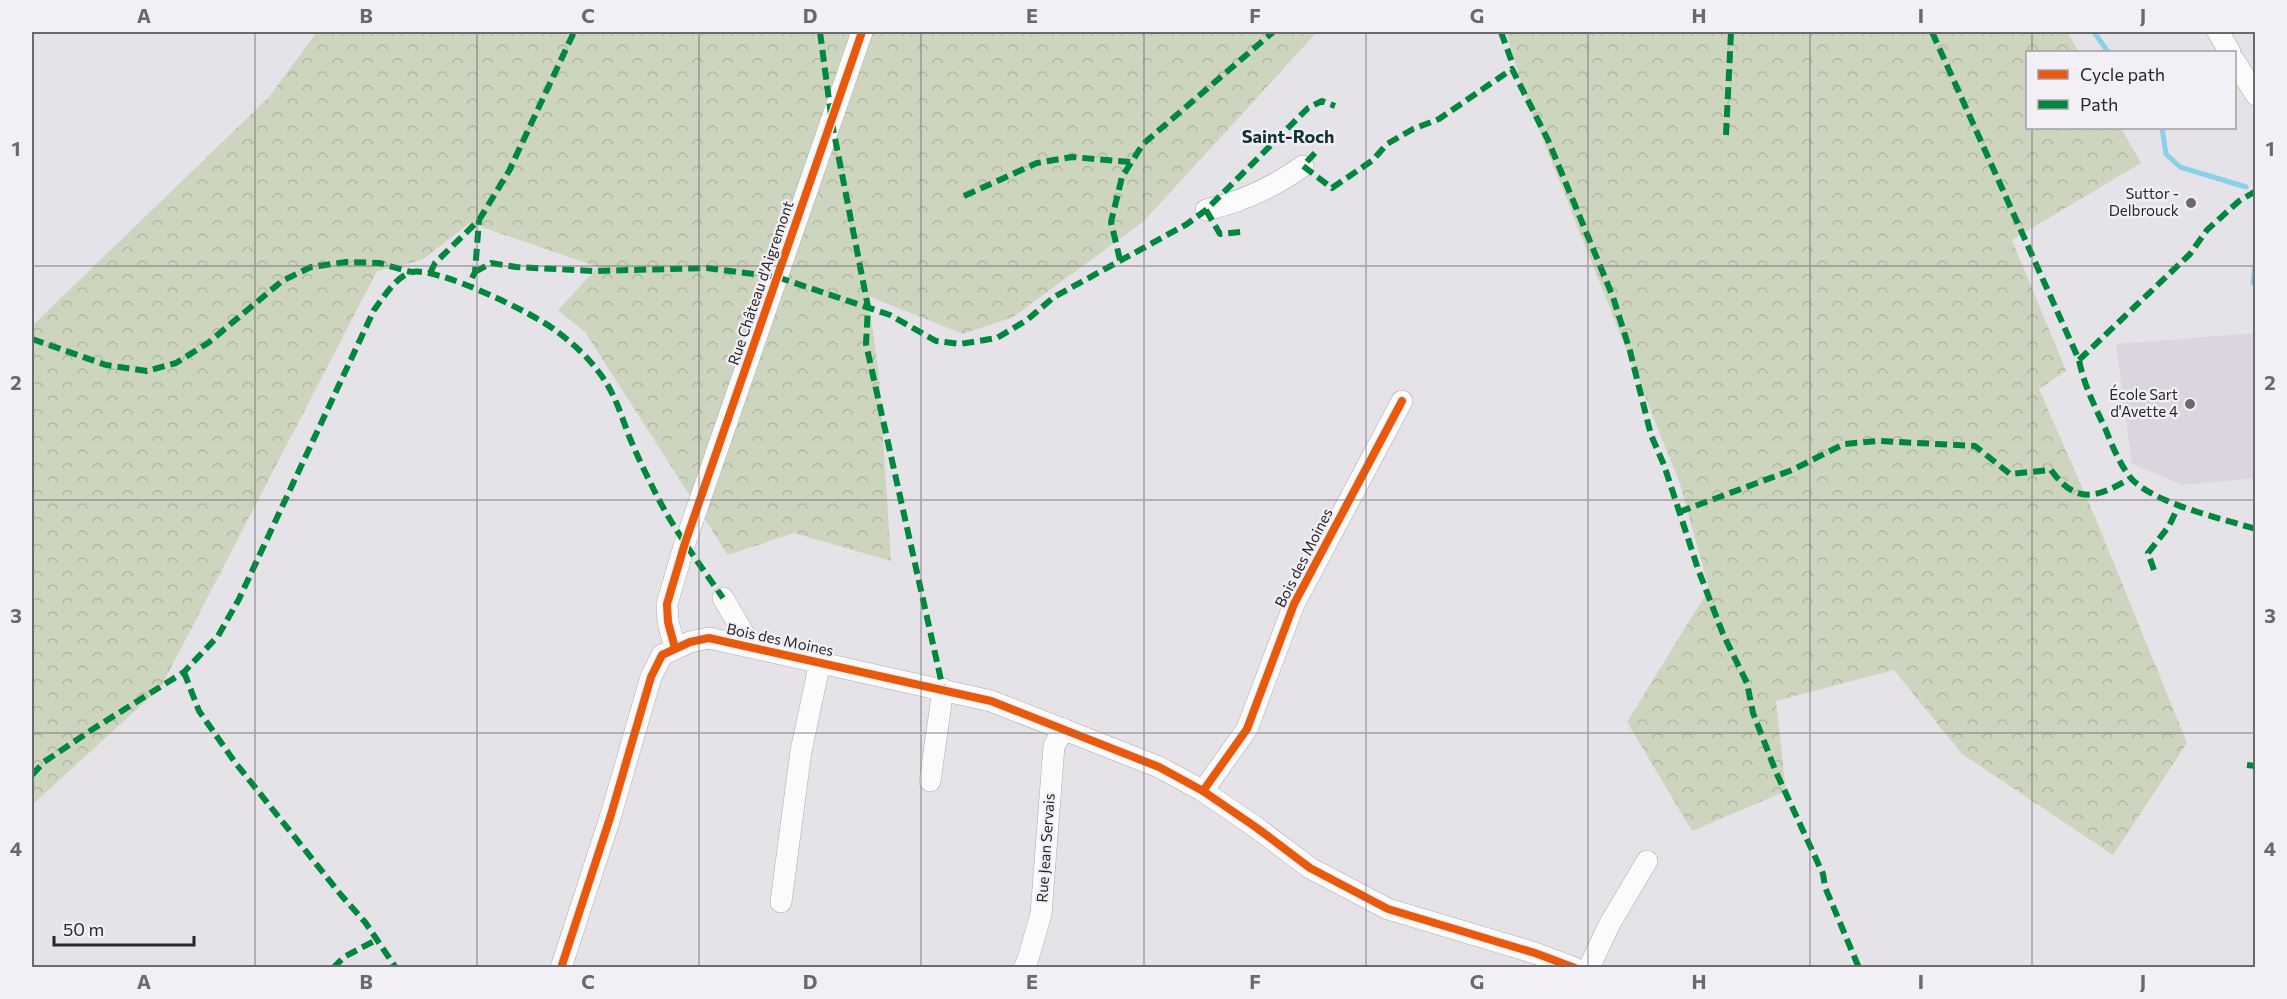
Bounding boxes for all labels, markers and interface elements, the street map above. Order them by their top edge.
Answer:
text: A [137,3,151,27]
text: B [359,3,373,27]
text: C [581,3,595,27]
text: D [803,3,817,27]
text: E [1026,3,1038,27]
text: F [1249,3,1261,27]
text: G [1470,3,1484,27]
text: H [1692,3,1707,27]
text: I [1918,3,1924,27]
text: J [2140,3,2146,27]
legend [2026,51,2236,129]
text: Cycle path [2080,63,2165,85]
text: Path [2080,93,2118,115]
district label: Saint-Roch [1242,125,1334,147]
text: 1 [11,136,21,160]
text: 1 [2265,136,2275,160]
place label: Suttor - Delbrouck [2109,184,2179,219]
marker: Suttor - Delbrouck [2184,196,2198,210]
street label: Rue Château d'Aigremont [723,198,797,367]
text: 2 [10,370,22,394]
text: 2 [2264,370,2276,394]
place label: École Sart d'Avette 4 [2109,384,2178,420]
marker: École Sart d'Avette 4 [2183,397,2197,411]
street label: Bois des Moines [1270,505,1336,610]
text: 3 [10,603,22,627]
text: 3 [2264,603,2276,627]
street label: Bois des Moines [725,619,836,659]
street label: Rue Jean Servais [1032,793,1058,903]
text: 4 [10,836,22,860]
text: 4 [2264,836,2276,860]
scale bar [54,909,194,947]
text: 50 m [63,918,104,940]
text: A [137,969,151,993]
text: B [359,969,373,993]
text: C [581,969,595,993]
text: D [803,969,817,993]
text: E [1026,969,1038,993]
text: F [1249,969,1261,993]
text: G [1470,969,1484,993]
text: H [1692,969,1707,993]
text: I [1918,969,1924,993]
text: J [2140,969,2146,993]

